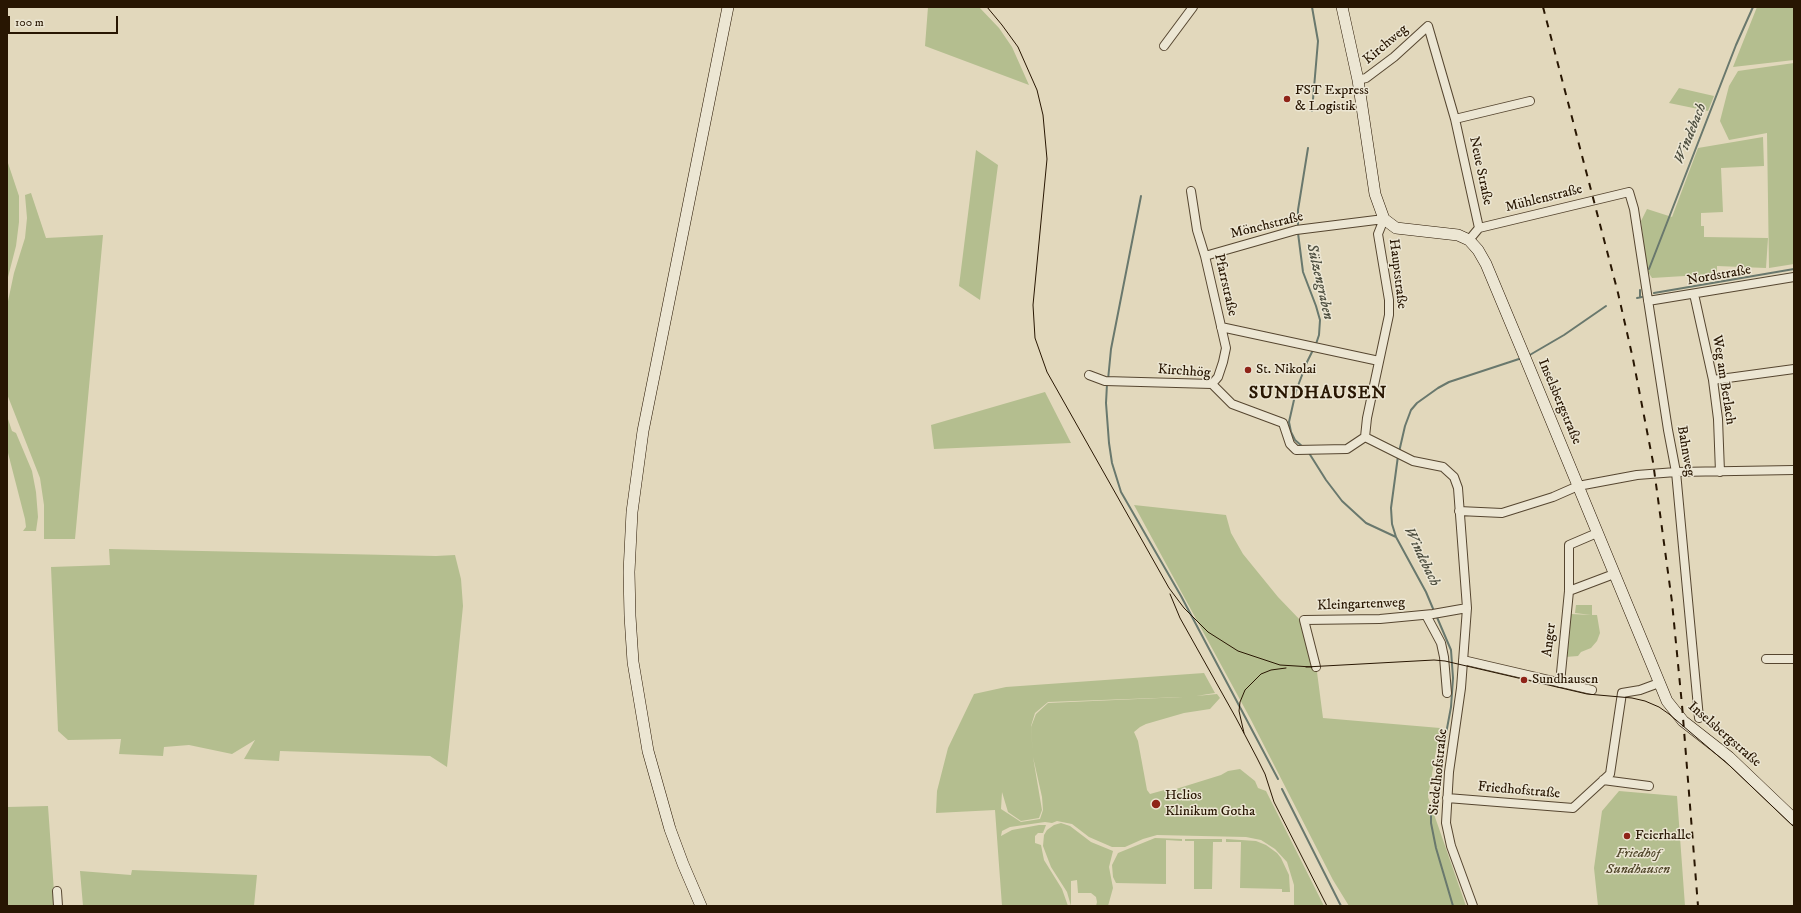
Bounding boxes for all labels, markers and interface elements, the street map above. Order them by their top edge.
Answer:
scale bar [10,8,120,34]
text: 100 m [15,15,44,30]
street label: Kirchweg [1360,21,1412,69]
place label: FST Express & Logistik [1295,83,1369,116]
marker: FST Express & Logistik [1282,94,1292,104]
water label: Windebach [1671,101,1711,167]
street label: Neue Straße [1465,135,1495,207]
street label: Mühlenstraße [1504,181,1584,217]
street label: Mönchstraße [1229,209,1305,243]
street label: Hauptstraße [1384,238,1410,310]
water label: Sülzengraben [1301,242,1337,322]
street label: Pfarrstraße [1210,252,1240,318]
street label: Nordstraße [1686,262,1752,290]
street label: Weg am Berlach [1708,334,1738,426]
street label: Inselsbergstraße [1533,357,1585,447]
street label: Kirchhög [1157,362,1211,382]
place label: St. Nikolai [1256,362,1316,378]
marker: St. Nikolai [1243,365,1253,375]
district label: SUNDHAUSEN [1249,383,1387,405]
street label: Bahnweg [1672,424,1698,478]
water label: Windebach [1399,524,1443,590]
street label: Kleingartenweg [1317,595,1405,615]
street label: Anger [1540,622,1560,658]
place label: Sundhausen [1532,672,1598,688]
marker: Sundhausen [1519,675,1529,685]
street label: Inselsbergstraße [1684,699,1764,771]
street label: Siedelhofstraße [1426,728,1452,816]
street label: Friedhofstraße [1477,779,1561,803]
place label: Helios Klinikum Gotha [1165,788,1255,820]
marker: Helios Klinikum Gotha [1150,798,1162,810]
place label: Feierhalle [1635,828,1691,844]
marker: Feierhalle [1622,831,1632,841]
park label: Friedhof Sundhausen [1606,846,1670,878]

